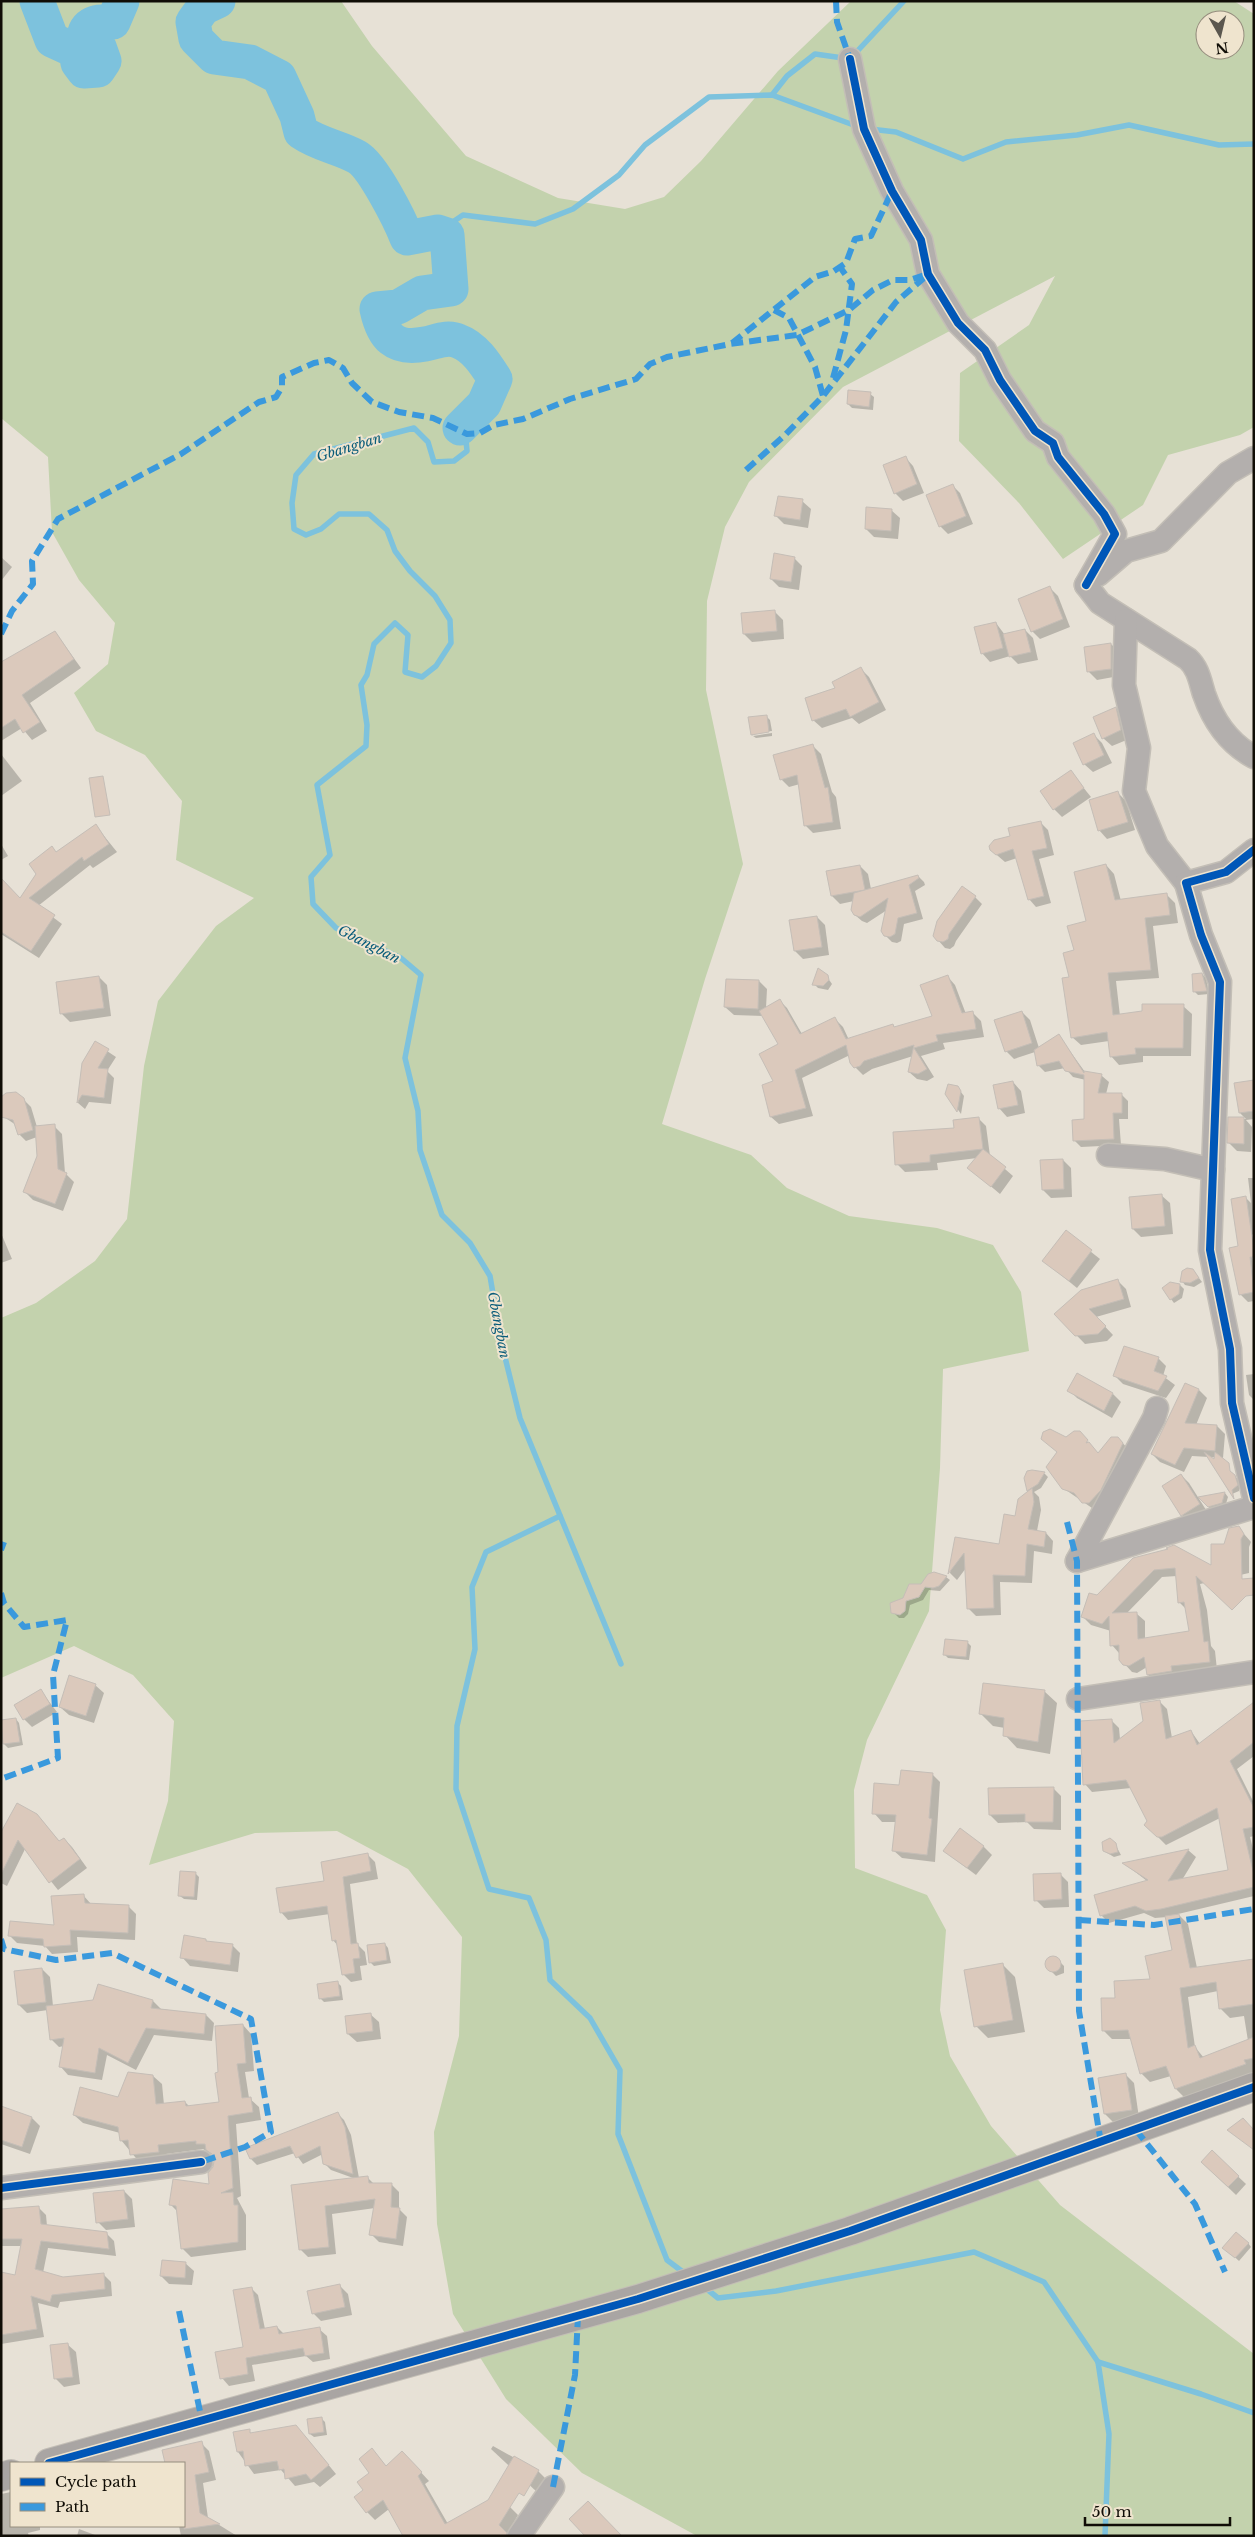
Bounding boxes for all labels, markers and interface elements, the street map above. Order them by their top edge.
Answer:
north arrow [1195,10,1245,60]
text: N [1214,38,1230,58]
water label: Gbangban [314,428,384,465]
water label: Gbangban [335,921,403,967]
water label: Gbangban [484,1290,514,1360]
legend [10,2462,185,2527]
text: Cycle path [55,2472,137,2491]
scale bar [1085,2494,1230,2526]
text: Path [55,2497,89,2516]
text: 50 m [1092,2502,1132,2521]

